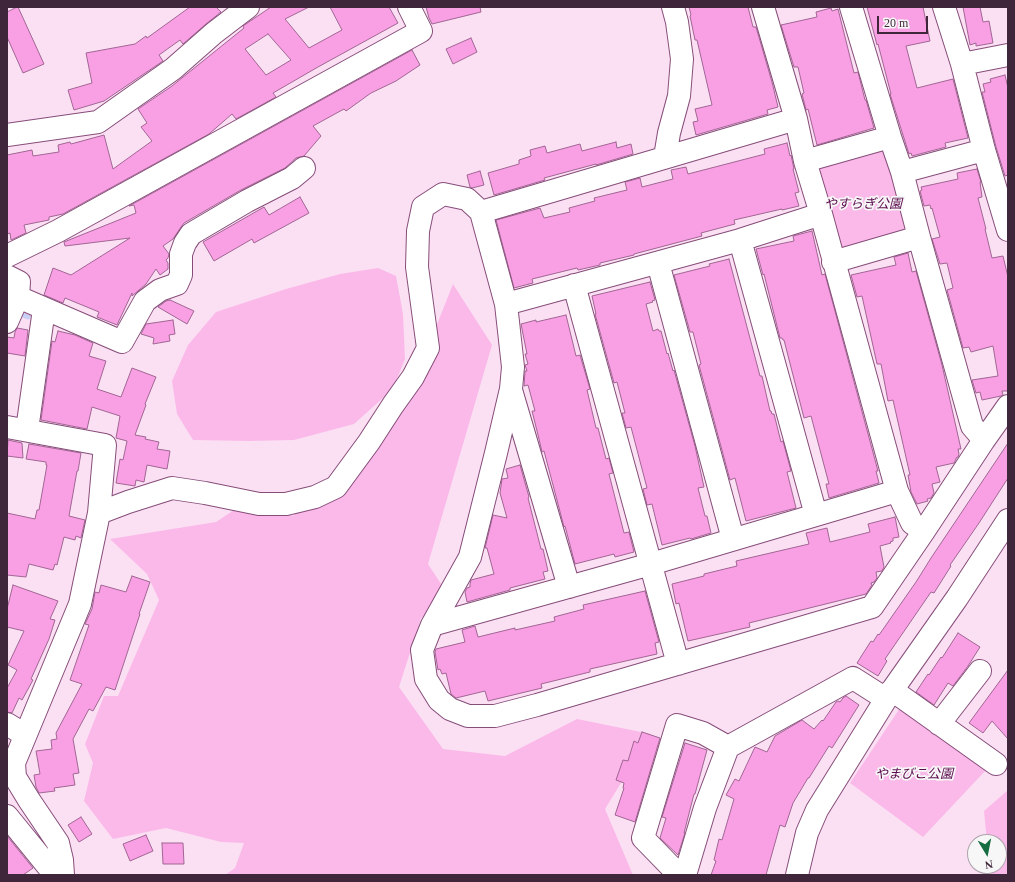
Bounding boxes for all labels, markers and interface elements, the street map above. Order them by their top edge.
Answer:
scale bar [879,8,930,34]
text: 20 m [884,16,908,30]
park label: やすらぎ公園 [824,195,902,211]
park label: やまびこ公園 [875,765,953,781]
north arrow [967,834,1007,874]
text: N [984,858,994,871]

